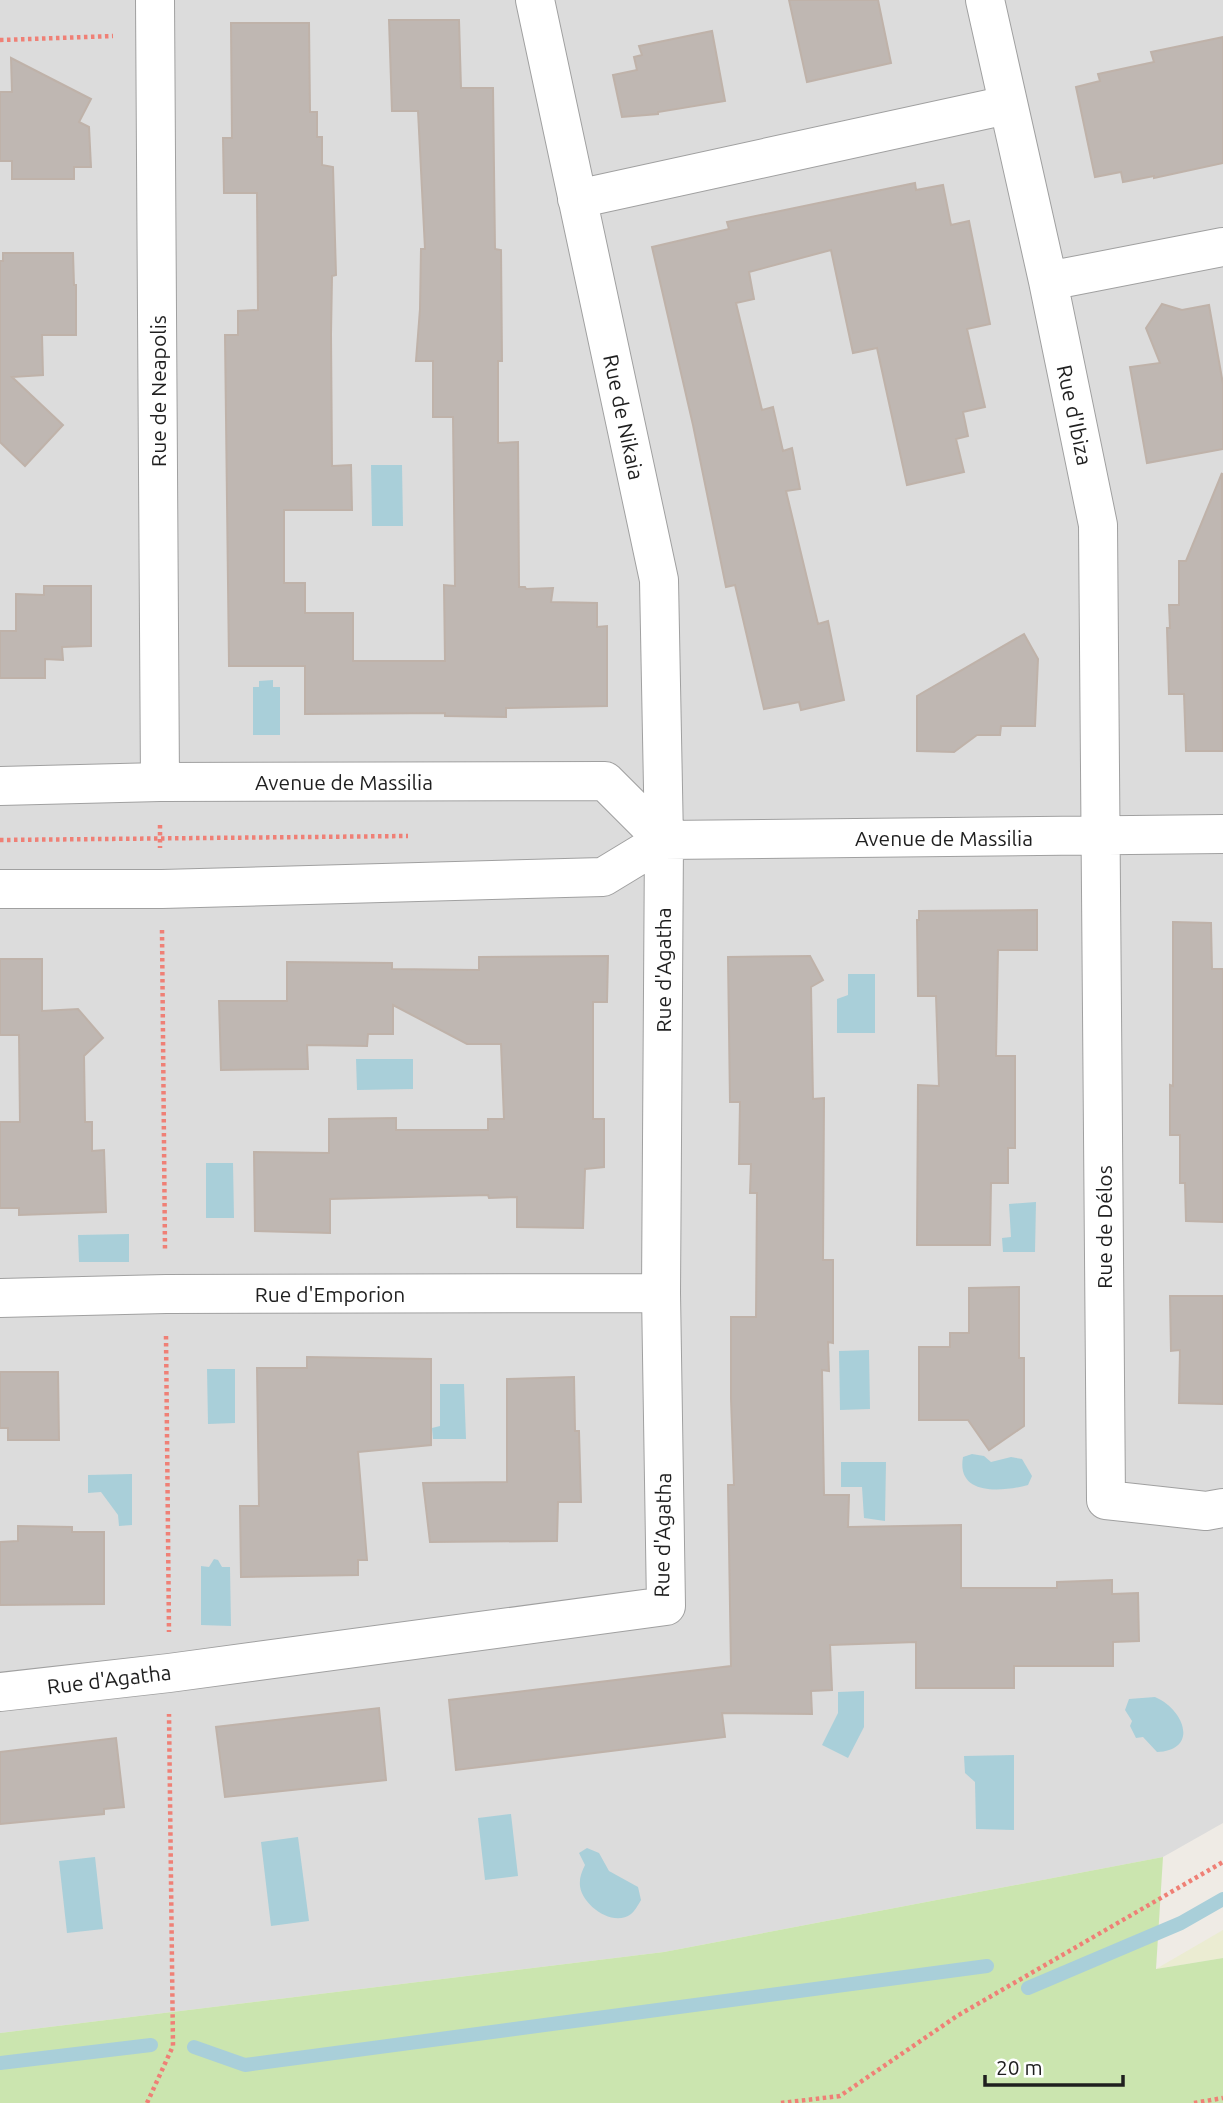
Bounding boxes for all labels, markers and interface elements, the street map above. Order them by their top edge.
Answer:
street label: Rue de Neapolis [146,315,170,467]
street label: Rue de Nikaia [599,352,649,482]
street label: Rue d'Ibiza [1053,363,1097,467]
street label: Avenue de Massilia [255,770,433,794]
street label: Avenue de Massilia [855,826,1033,850]
street label: Rue d'Agatha [651,908,675,1033]
street label: Rue de Délos [1092,1165,1116,1289]
street label: Rue d'Emporion [255,1282,405,1306]
street label: Rue d'Agatha [649,1472,675,1598]
street label: Rue d'Agatha [46,1659,172,1699]
scale bar [985,2044,1123,2088]
text: 20 m [996,2055,1043,2079]

